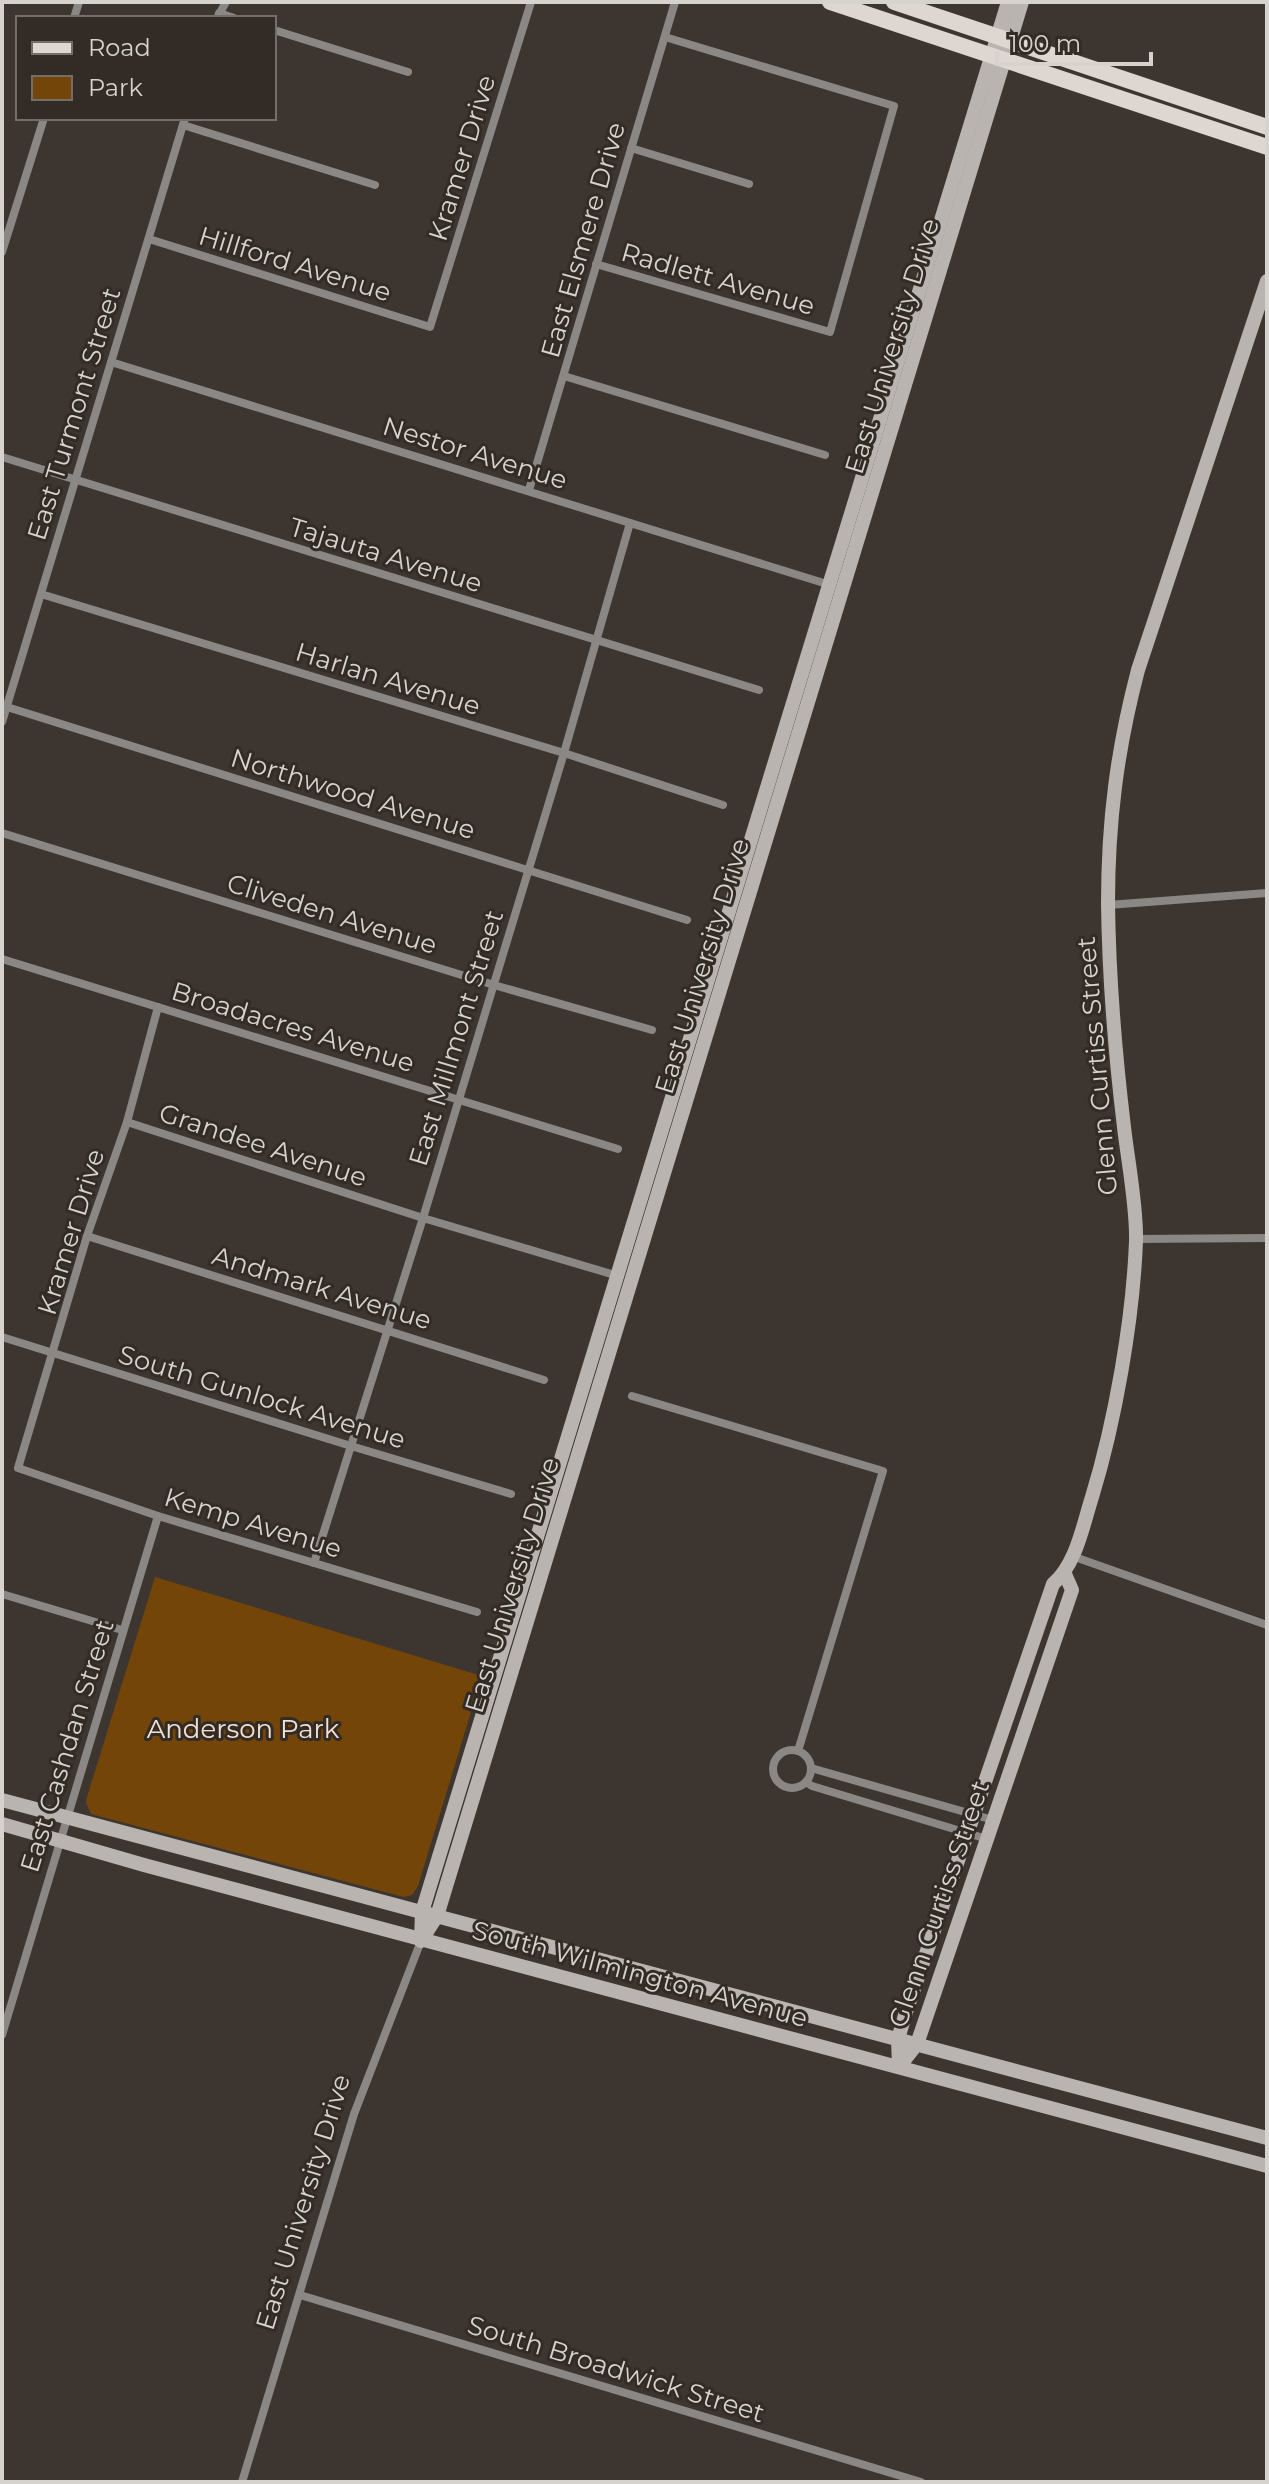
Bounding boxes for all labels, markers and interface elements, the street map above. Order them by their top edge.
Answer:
legend [16,16,276,120]
scale bar [997,16,1151,66]
text: 100 m [1009,29,1081,58]
text: Road [88,33,151,62]
street label: Kramer Drive [422,71,502,245]
text: Park [88,73,143,102]
street label: East Elsmere Drive [534,118,632,362]
street label: East University Drive [838,214,946,478]
street label: Hillford Avenue [195,220,395,308]
street label: Radlett Avenue [617,236,819,322]
street label: East Turmont Street [20,284,128,544]
street label: Nestor Avenue [379,410,571,496]
street label: Tajauta Avenue [286,510,486,600]
street label: Harlan Avenue [292,636,484,722]
street label: Northwood Avenue [227,742,479,846]
street label: East University Drive [648,834,756,1098]
street label: Cliveden Avenue [223,867,441,961]
street label: East Millmont Street [402,906,510,1170]
street label: Glenn Curtiss Street [1070,935,1124,1197]
street label: Broadacres Avenue [168,975,418,1079]
street label: Grandee Avenue [155,1096,371,1194]
street label: Kramer Drive [31,1145,111,1319]
street label: Andmark Avenue [209,1239,435,1337]
street label: South Gunlock Avenue [115,1338,409,1456]
street label: East University Drive [458,1453,566,1717]
street label: Kemp Avenue [160,1481,346,1565]
street label: East Cashdan Street [13,1616,121,1876]
park label: Anderson Park [147,1713,340,1745]
street label: Glenn Curtiss Street [882,1776,996,2032]
street label: South Wilmington Avenue [469,1914,811,2034]
street label: East University Drive [249,2070,357,2334]
street label: South Broadwick Street [464,2309,768,2429]

